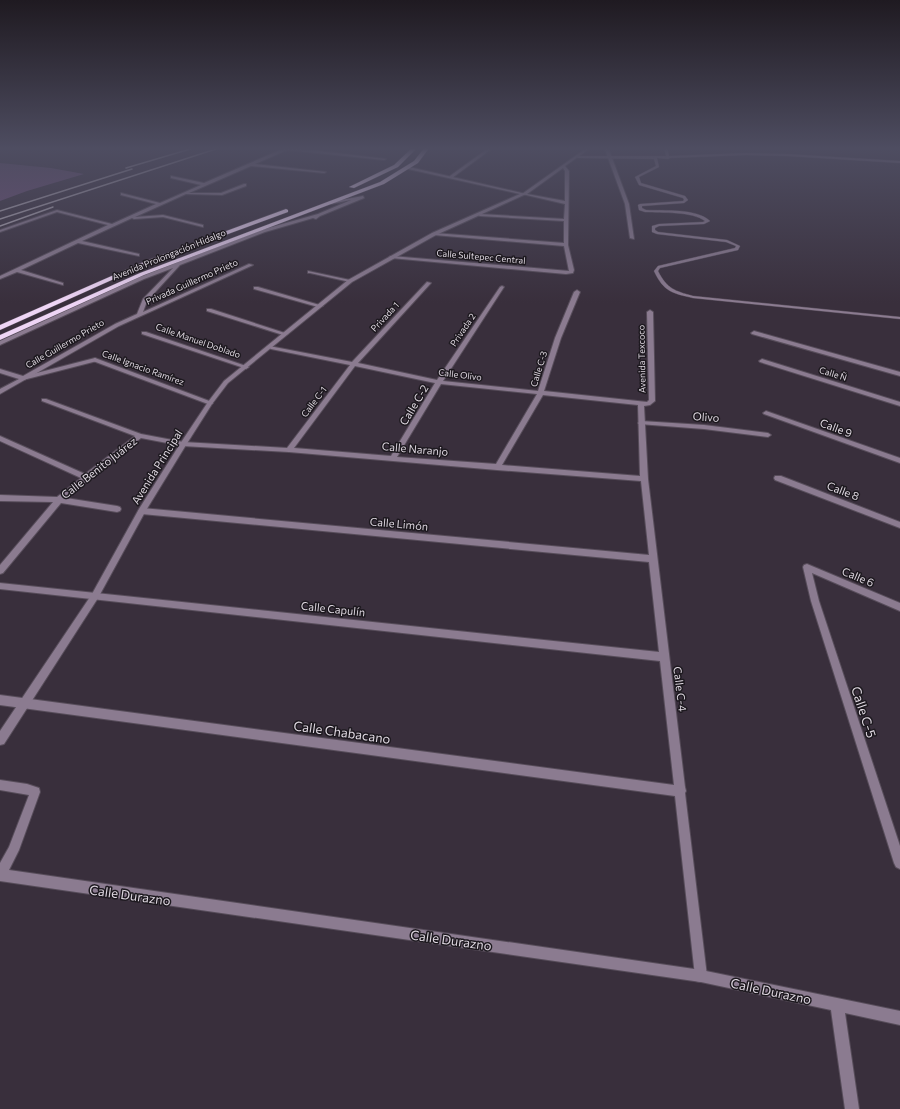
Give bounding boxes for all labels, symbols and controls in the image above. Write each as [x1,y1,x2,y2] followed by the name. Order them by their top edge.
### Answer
[110,227,227,282] street label: Avenida Prolongación Hidalgo
[436,247,526,266] street label: Calle Sultepec Central
[144,256,239,307] street label: Privada Guillermo Prieto
[368,300,401,334] street label: Privada 1
[448,311,478,348] street label: Privada 2
[23,317,106,371] street label: Calle Guillermo Prieto
[154,321,242,360] street label: Calle Manuel Doblado
[635,325,648,393] street label: Avenida Texcoco
[101,348,186,388] street label: Calle Ignacio Ramírez
[528,350,549,388] street label: Calle C-3
[818,364,848,383] street label: Calle Ñ
[438,366,482,383] street label: Calle Olivo
[396,382,431,427] street label: Calle C-2
[299,384,329,419] street label: Calle C-1
[692,409,720,424] street label: Olivo
[818,416,854,439] street label: Calle 9
[128,427,185,506] street label: Avenida Principal
[58,434,140,502] street label: Calle Benito Juárez
[381,439,449,458] street label: Calle Naranjo
[825,478,861,503] street label: Calle 8
[369,514,429,533] street label: Calle Limón
[840,564,876,589] street label: Calle 6
[300,599,366,618] street label: Calle Capulín
[671,666,690,713] street label: Calle C-4
[848,684,880,740] street label: Calle C-5
[292,717,392,747] street label: Calle Chabacano
[88,881,172,909] street label: Calle Durazno
[409,926,493,954] street label: Calle Durazno
[729,975,813,1007] street label: Calle Durazno

